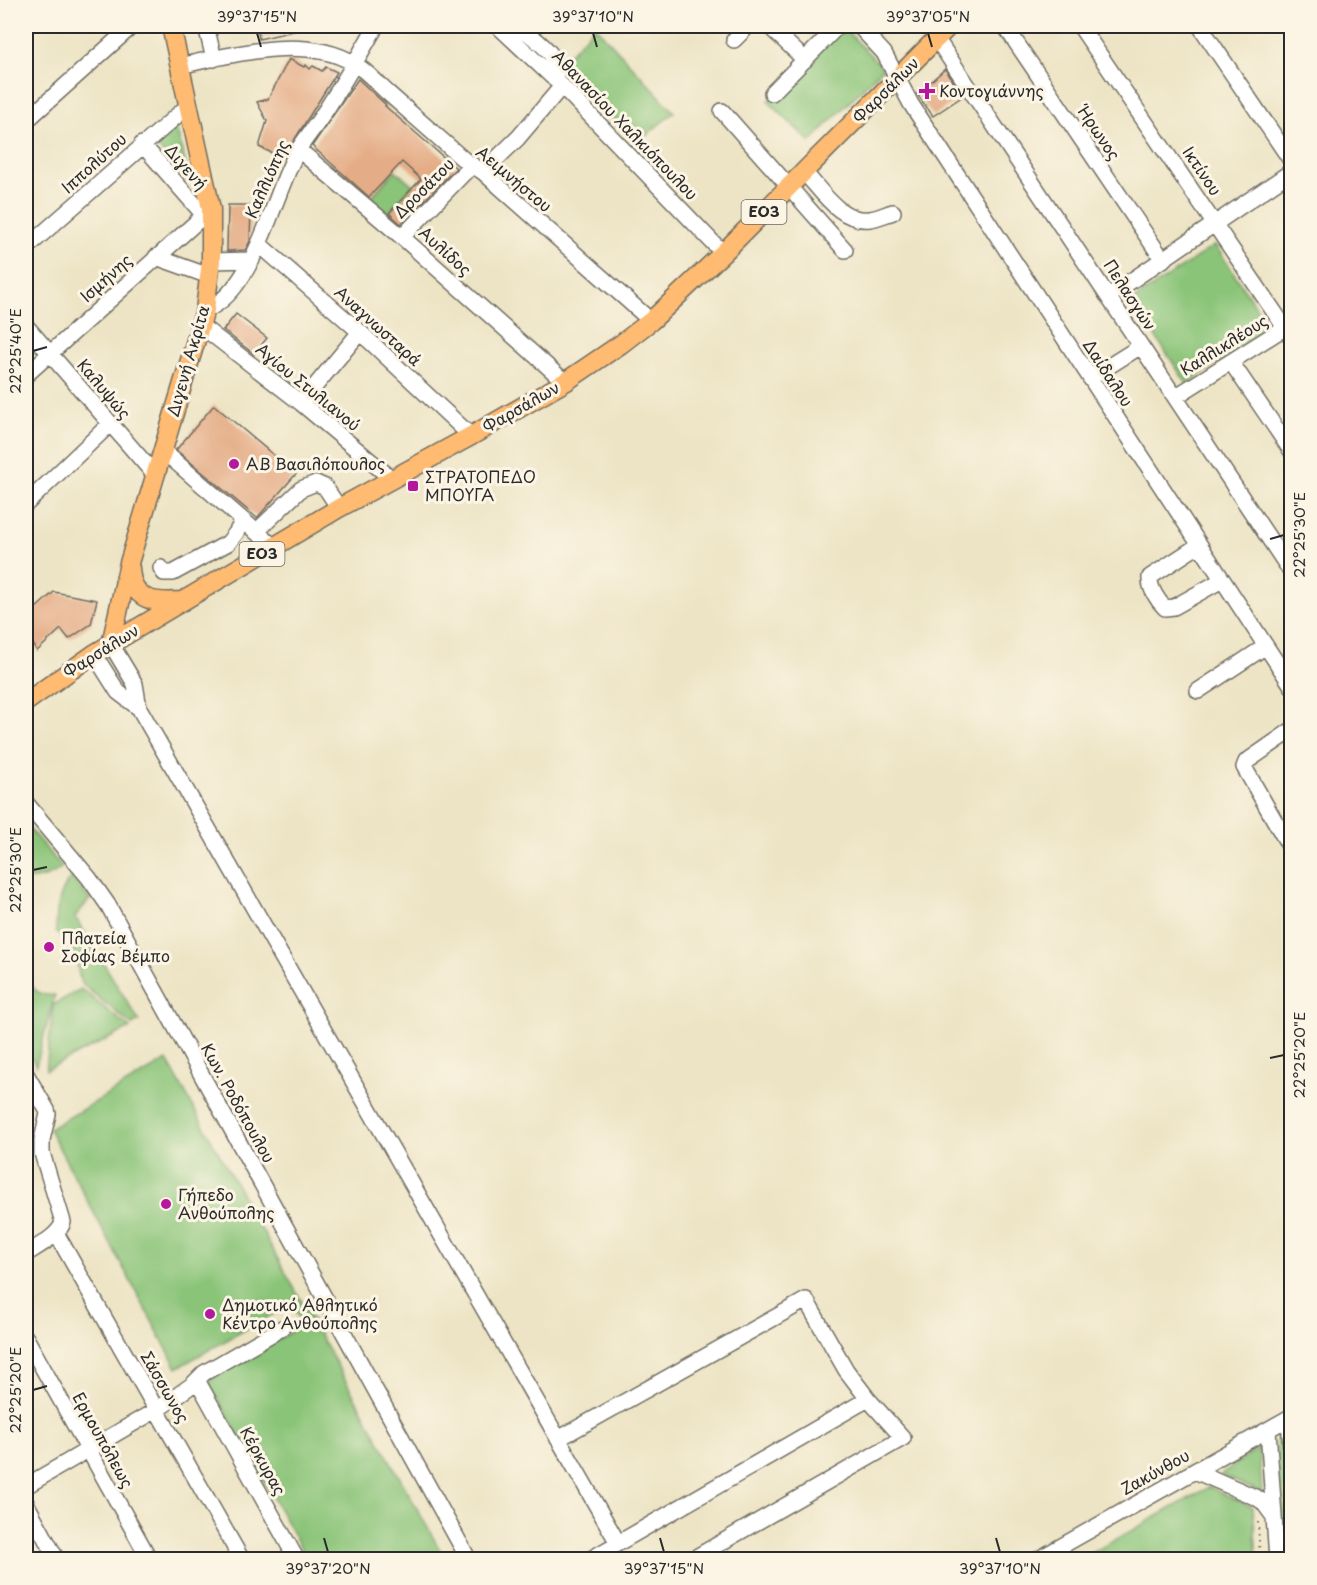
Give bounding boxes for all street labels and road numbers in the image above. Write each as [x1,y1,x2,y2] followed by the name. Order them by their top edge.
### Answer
[547,44,704,205] street label: Αθανασίου Χαλκιόπουλου
[847,51,924,128] street label: Φαρσάλων
[1071,98,1127,164] street label: Ήρωνος
[55,126,131,198] street label: Ιππολύτου
[238,135,294,222] street label: Καλλιόπης
[160,138,213,195] street label: Διγενή
[472,139,558,217] street label: Αειμνήστου
[1178,141,1228,200] street label: Ικτίνου
[388,152,459,223] street label: Δροσάτου
[742,200,786,224] road number: ΕΟ3
[414,220,477,280] street label: Αυλίδος
[74,248,136,307] street label: Ισμήνης
[1099,254,1163,335] street label: Πελασγών
[330,280,427,371] street label: Αναγνωσταρά
[160,302,215,419] street label: Διγενή Ακρίτα
[1175,308,1272,381] street label: Καλλικλέους
[1078,334,1140,411] street label: Δαίδαλου
[251,337,366,436] street label: Αγίου Στυλιανού
[72,353,137,424] street label: Καλυψώς
[478,374,563,438] street label: Φαρσάλων
[240,542,284,566] road number: ΕΟ3
[58,617,143,683] street label: Φαρσάλων
[196,1038,282,1167] street label: Κων. Ροδόπουλου
[136,1346,196,1427] street label: Σάσσωνος
[68,1387,140,1492] street label: Ερμουπόλεως
[235,1422,293,1499] street label: Κέρκυρας
[1116,1442,1193,1500] street label: Ζακύνθου

